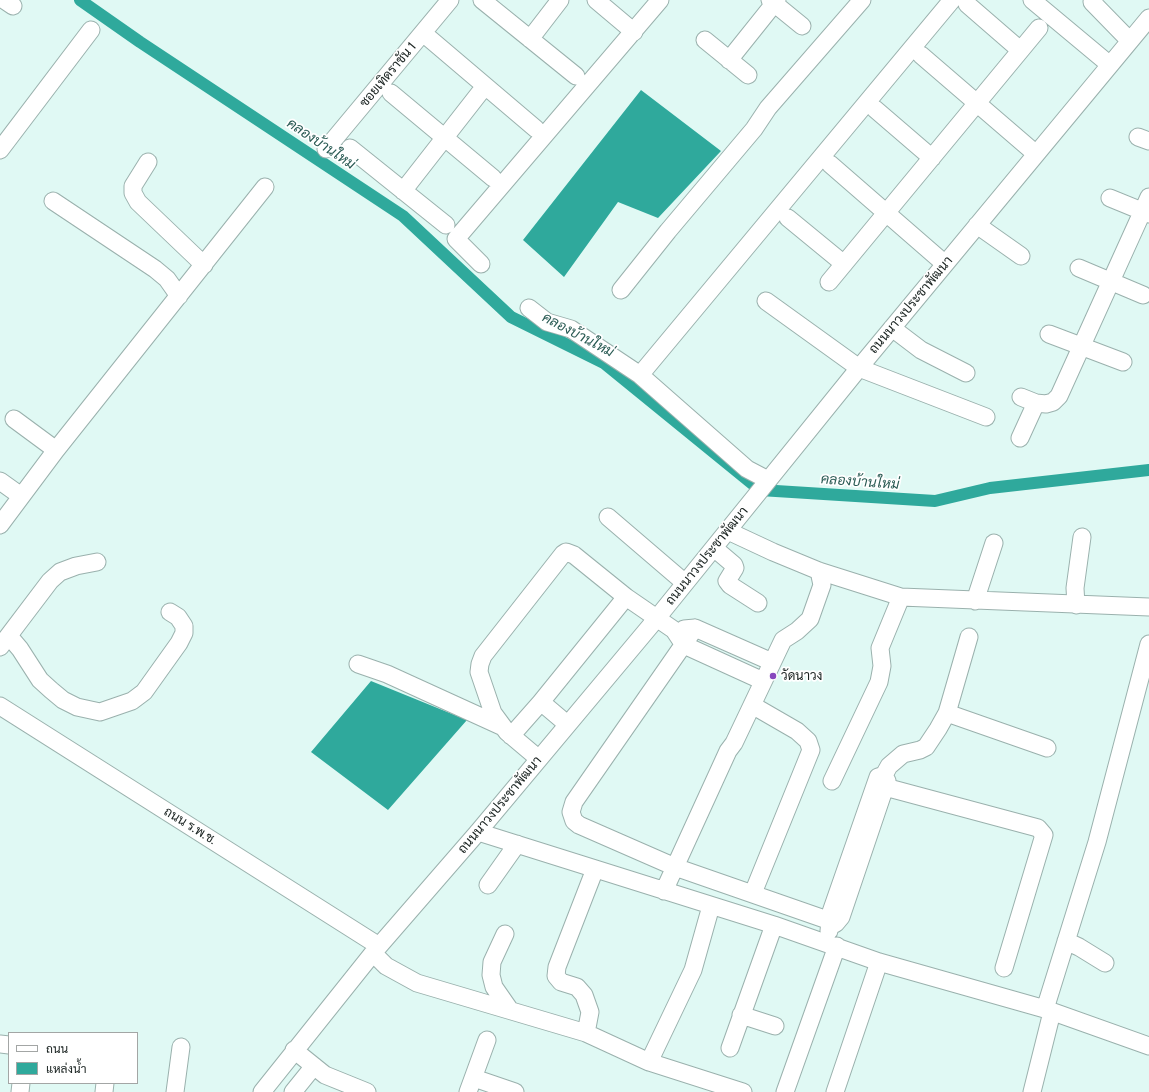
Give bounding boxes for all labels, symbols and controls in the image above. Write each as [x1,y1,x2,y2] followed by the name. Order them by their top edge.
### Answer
[357,40,419,110] street label: ซอยเทิดราชัน 1
[284,115,358,173] water label: คลองบ้านใหม่
[866,253,956,357] street label: ถนนนาวงประชาพัฒนา
[539,309,617,361] water label: คลองบ้านใหม่
[820,471,900,493] water label: คลองบ้านใหม่
[663,504,751,608] street label: ถนนนาวงประชาพัฒนา
[781,668,822,684] place label: วัดนาวง
[768,671,778,681] marker: วัดนาวง
[455,753,545,857] street label: ถนนนาวงประชาพัฒนา
[161,804,219,848] street label: ถนน ร.พ.ช.
[8,1032,138,1084] legend
[46,1041,68,1056] text: ถนน
[46,1061,86,1076] text: แหล่งน้ำ

